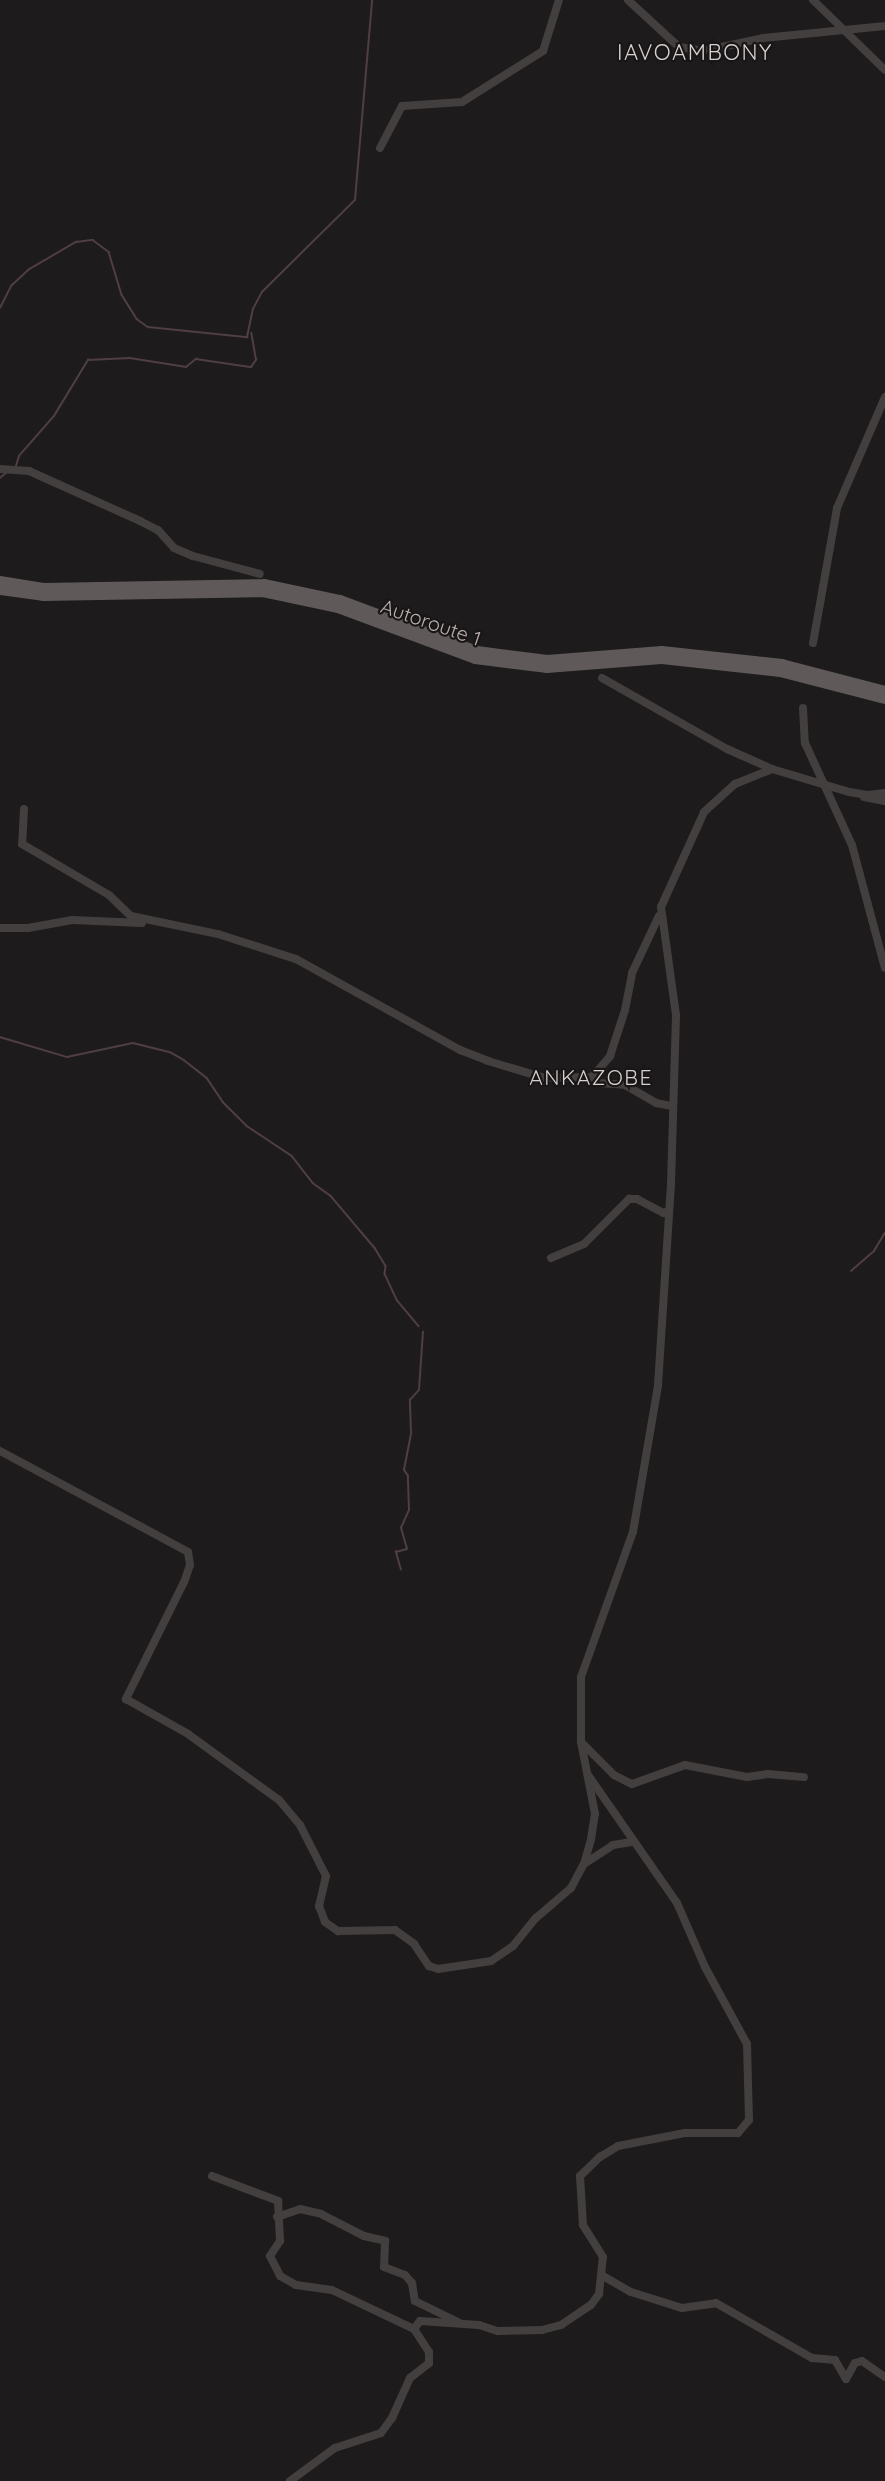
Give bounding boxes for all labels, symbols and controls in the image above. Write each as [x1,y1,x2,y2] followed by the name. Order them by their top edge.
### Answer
[617,40,773,66] district label: IAVOAMBONY
[378,594,484,650] street label: Autoroute 1
[529,1064,653,1090] district label: ANKAZOBE

